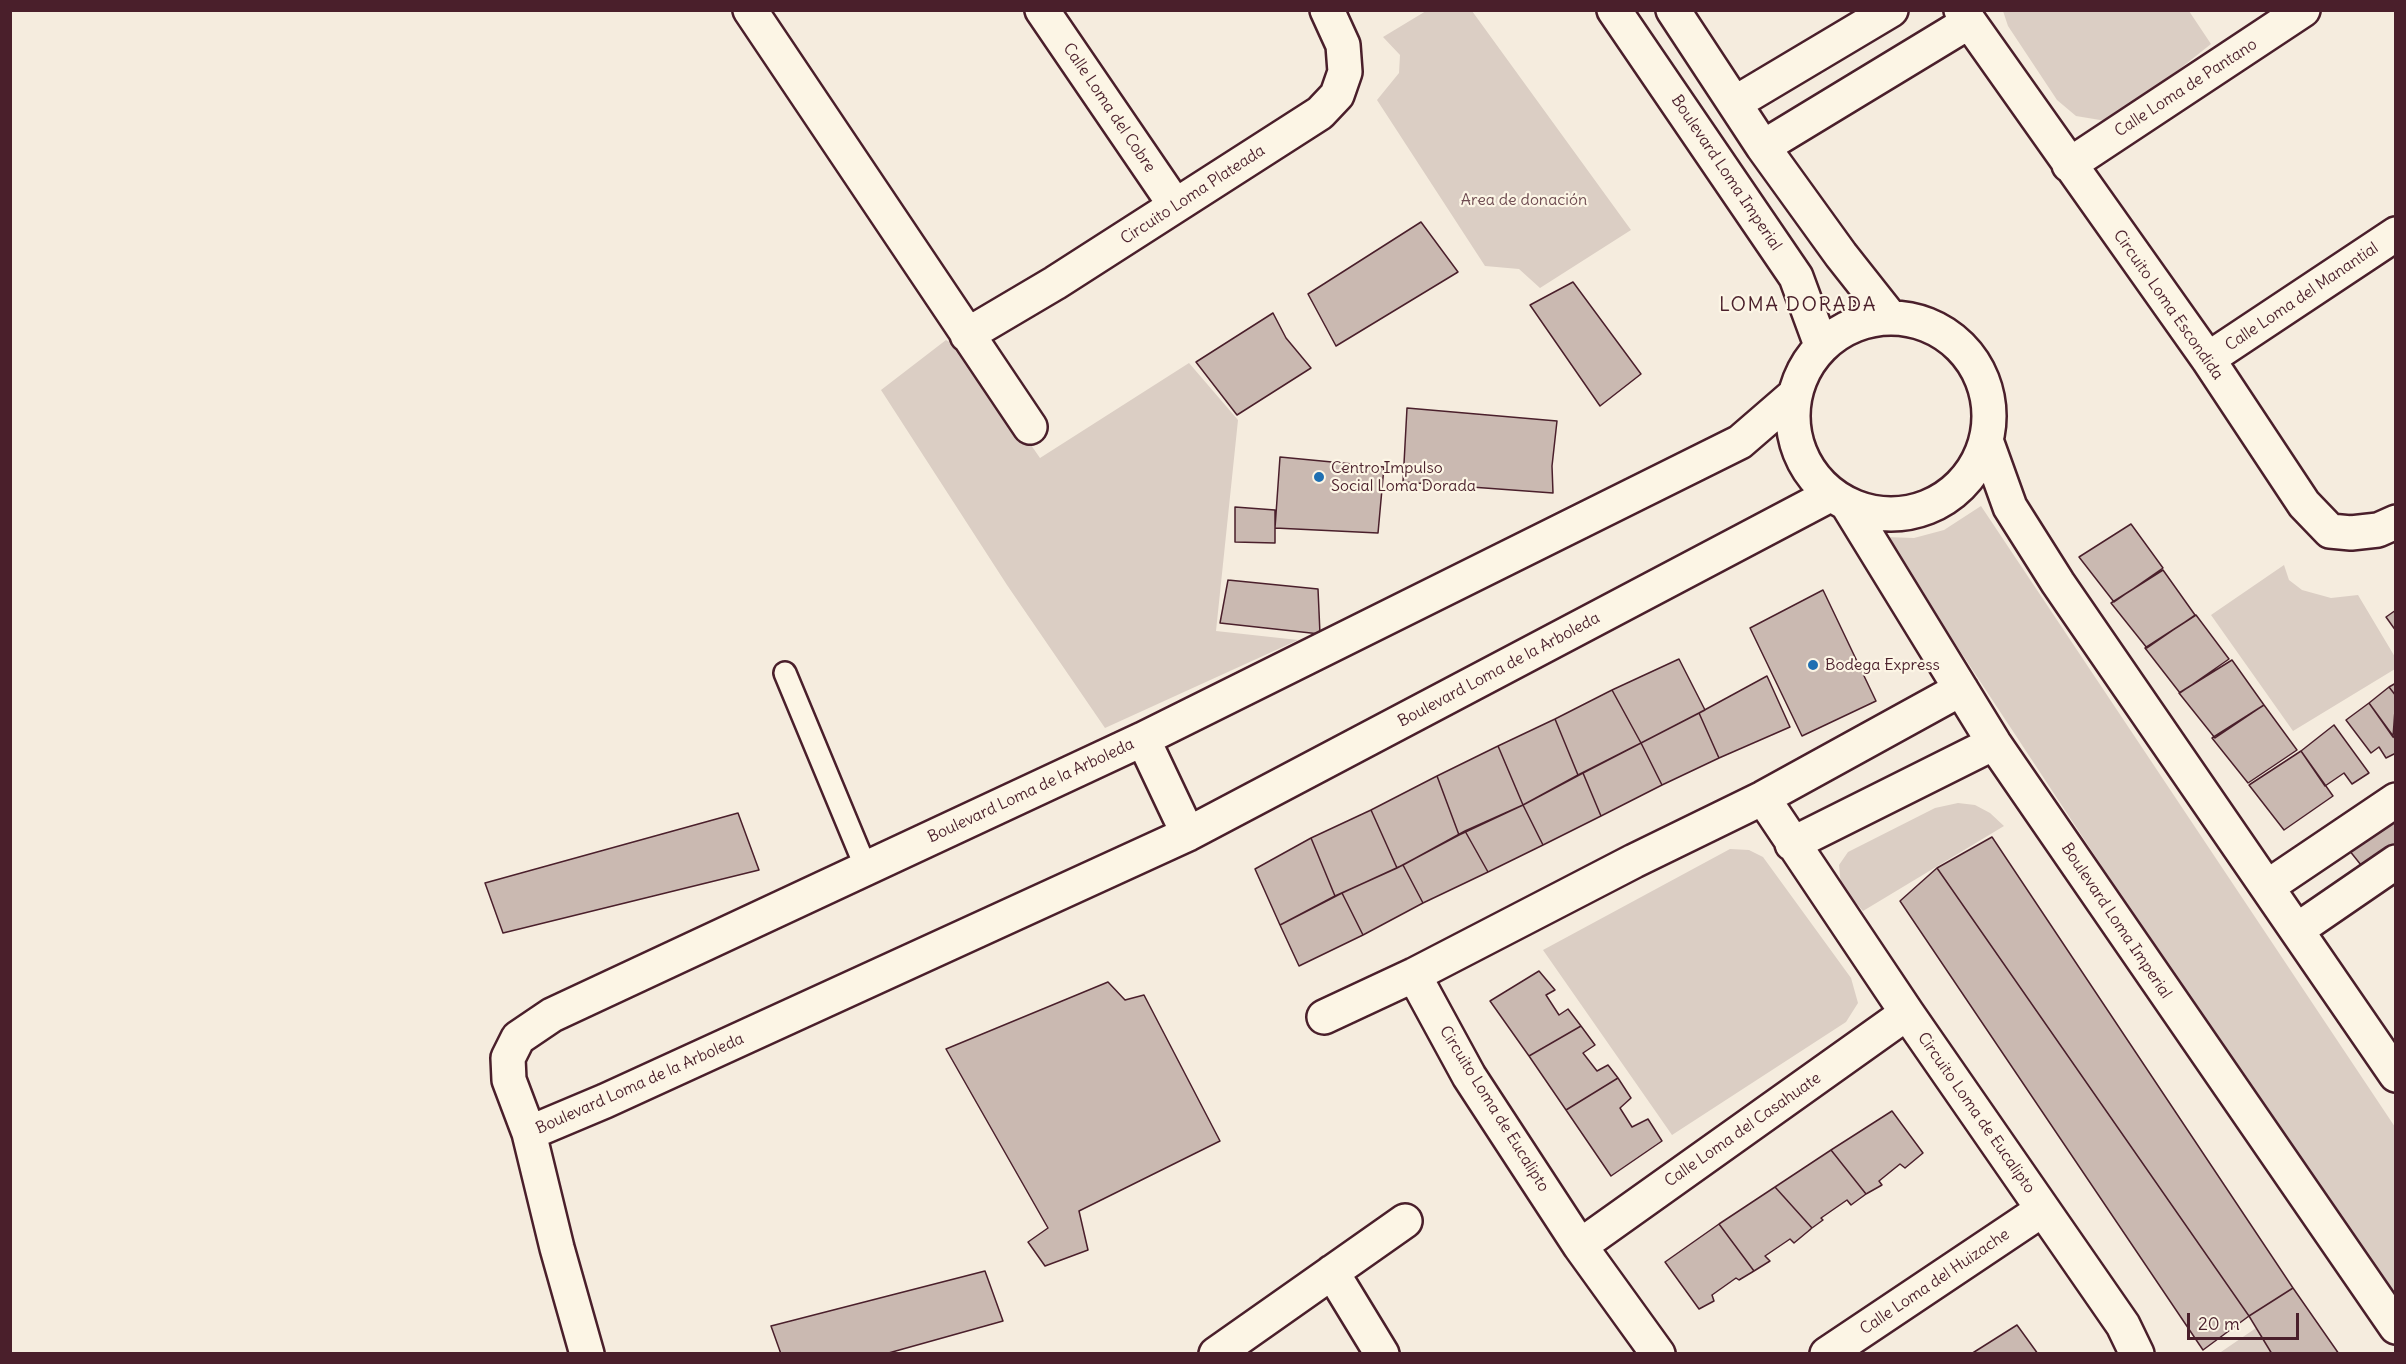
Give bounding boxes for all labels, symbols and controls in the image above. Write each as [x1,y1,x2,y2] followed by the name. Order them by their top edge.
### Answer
[2111,35,2261,141] street label: Calle Loma de Pantano
[1059,40,1159,176] street label: Calle Loma del Cobre
[1667,92,1785,254] street label: Boulevard Loma Imperial
[1117,141,1269,249] street label: Circuito Loma Plateada
[1461,190,1587,210] park label: Area de donación
[2109,226,2227,384] street label: Circuito Loma Escondida
[2222,239,2382,355] street label: Calle Loma del Manantial
[1719,293,1877,317] district label: LOMA DORADA
[1331,458,1476,496] place label: Centro Impulso Social Loma Dorada
[1312,470,1326,484] marker: Centro Impulso Social Loma Dorada
[1395,609,1603,731] street label: Boulevard Loma de la Arboleda
[1825,655,1940,675] place label: Bodega Express
[1806,658,1820,672] marker: Bodega Express
[925,735,1137,847] street label: Boulevard Loma de la Arboleda
[2057,840,2175,1002] street label: Boulevard Loma Imperial
[1435,1022,1553,1196] street label: Circuito Loma de Eucalipto
[533,1029,747,1139] street label: Boulevard Loma de la Arboleda
[1913,1029,2039,1197] street label: Circuito Loma de Eucalipto
[1661,1069,1825,1191] street label: Calle Loma del Casahuate
[1857,1225,2013,1339] street label: Calle Loma del Huizache
[2190,1301,2302,1339] scale bar
[2198,1312,2240,1335] text: 20 m

